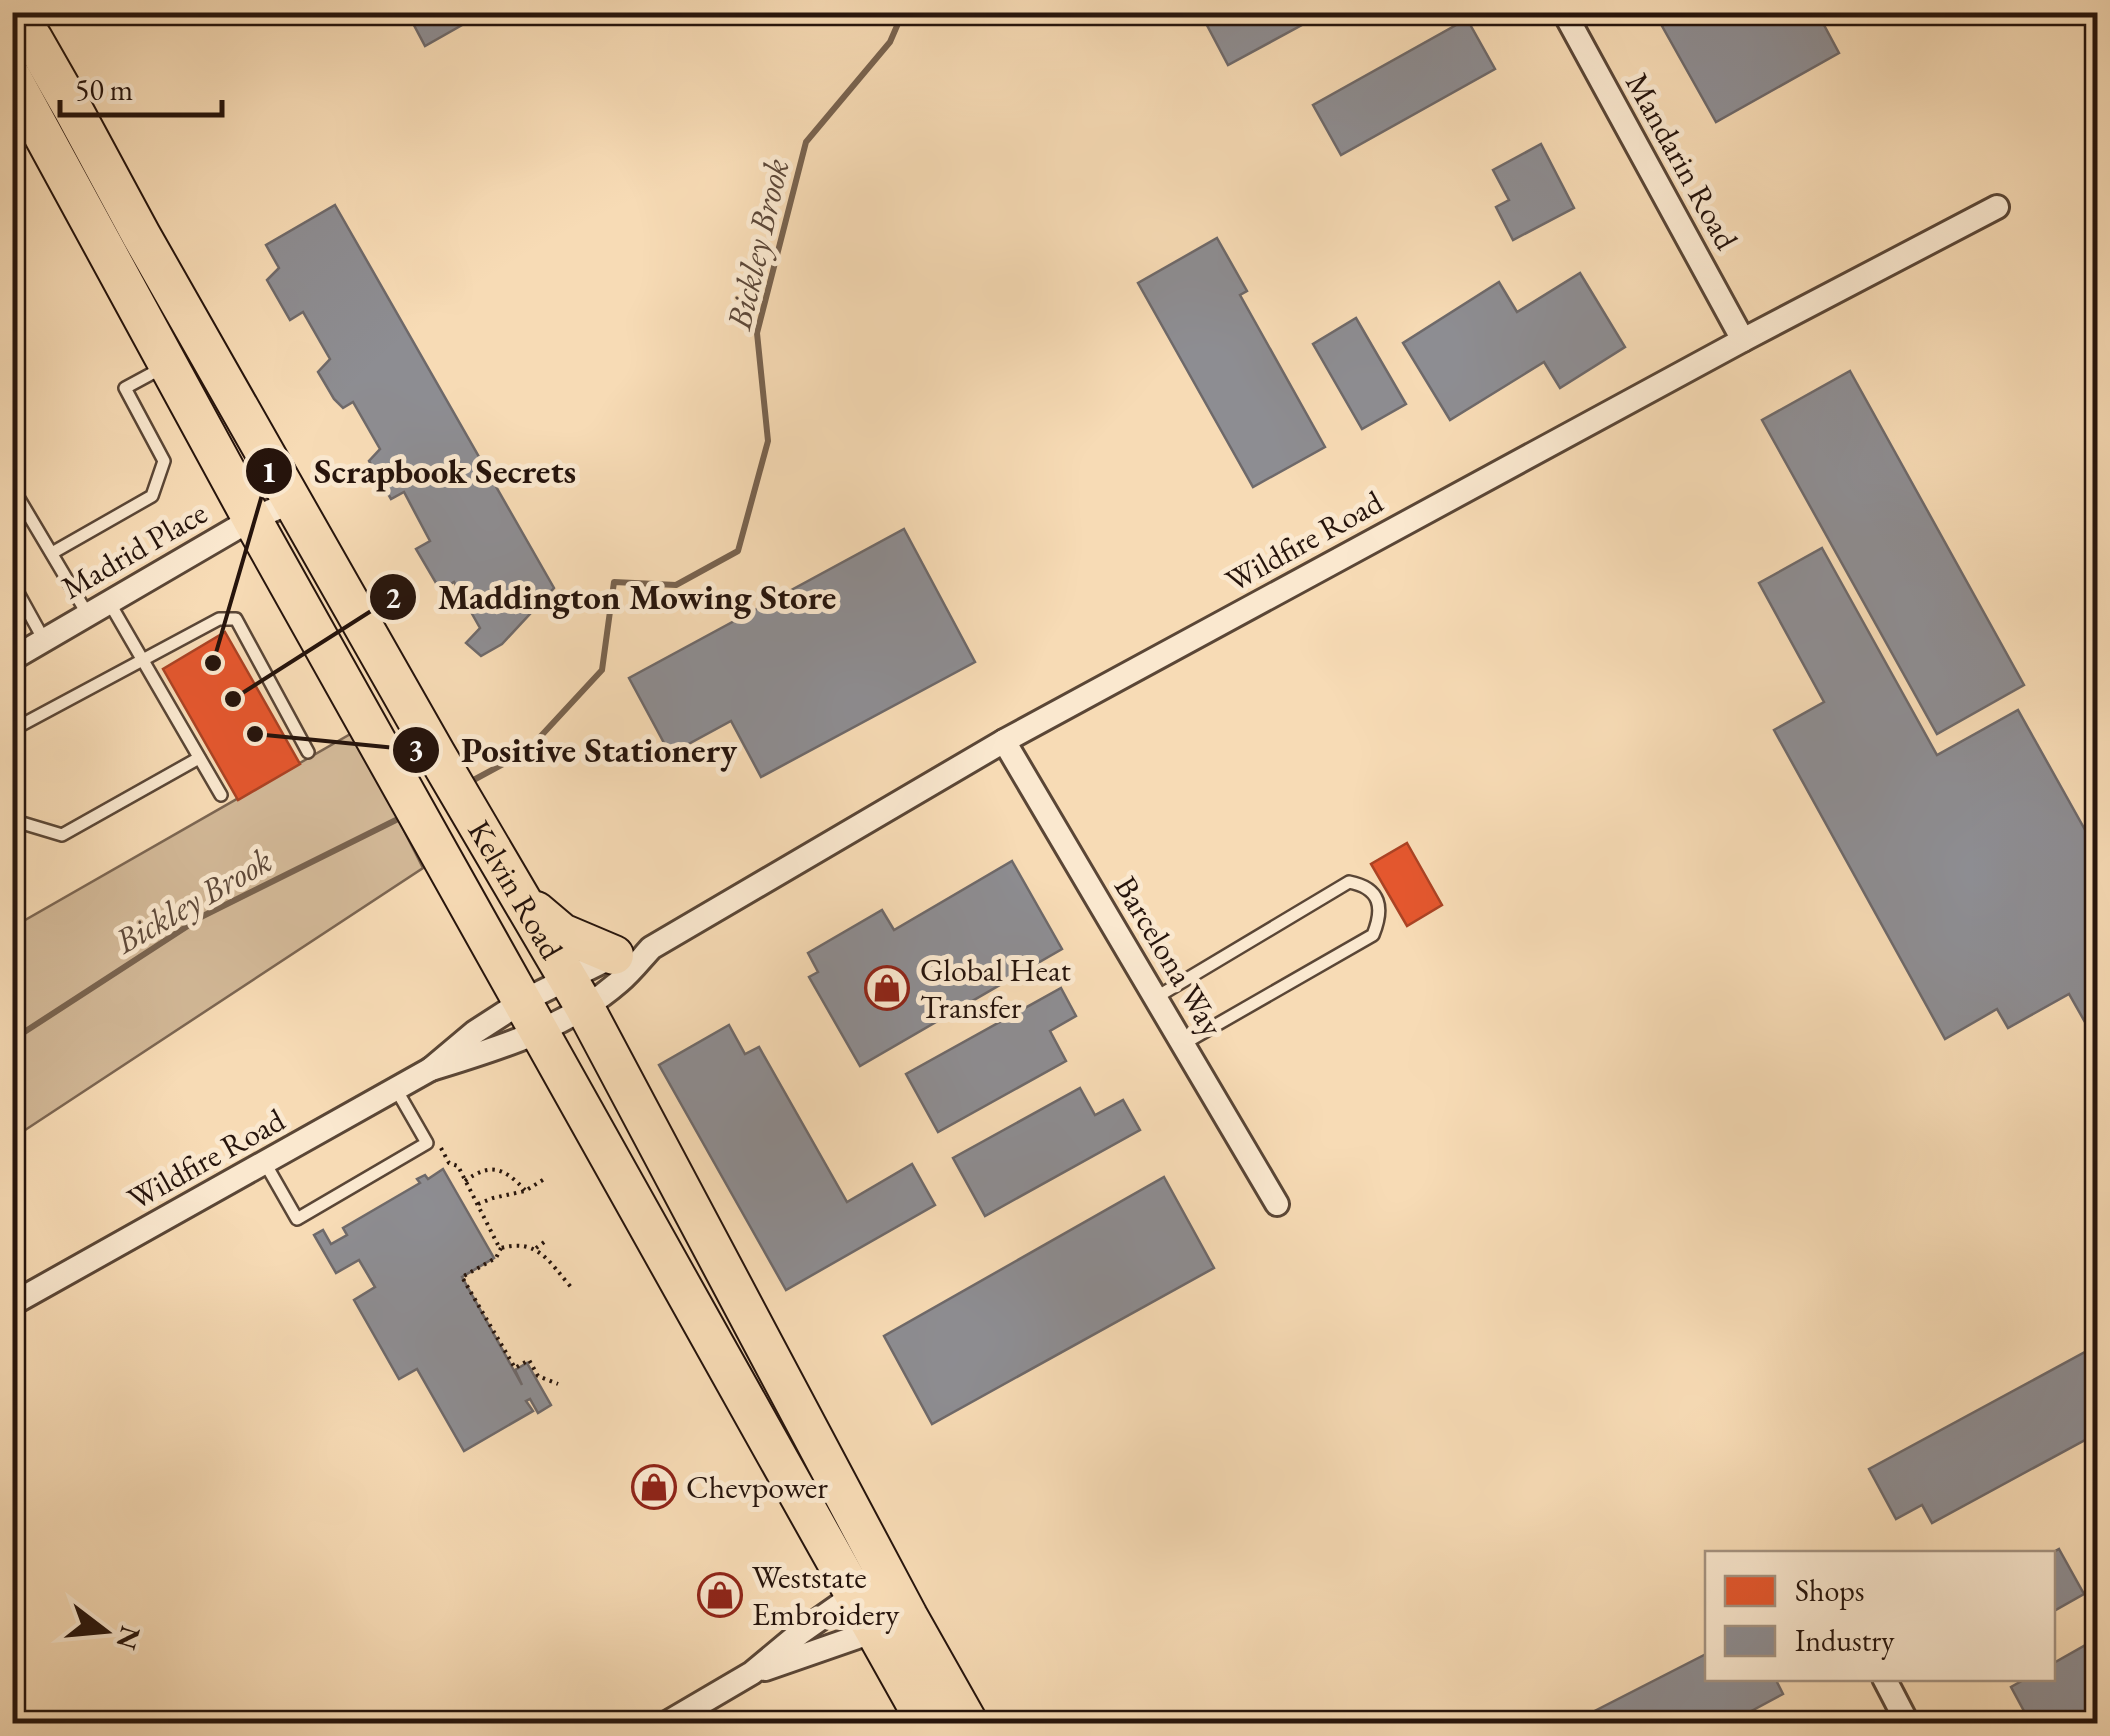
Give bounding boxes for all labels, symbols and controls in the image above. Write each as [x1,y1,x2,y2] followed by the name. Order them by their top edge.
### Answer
[60,55,222,117] scale bar
[1616,65,1748,257] street label: Mandarin Road
[75,70,133,109] text: 50 m
[715,154,799,335] water label: Bickley Brook
[244,439,596,504] callout: Scrapbook Secrets
[314,448,576,493] text: Scrapbook Secrets
[261,452,277,491] text: 1
[1218,480,1391,601] street label: Wildfire Road
[54,492,214,608] street label: Madrid Place
[368,565,857,630] callout: Maddington Mowing Store
[438,574,836,619] text: Maddington Mowing Store
[385,578,401,617] text: 2
[391,717,757,782] callout: Positive Stationery
[461,727,738,772] text: Positive Stationery
[408,730,424,769] text: 3
[458,813,573,967] street label: Kelvin Road
[106,837,280,964] water label: Bickley Brook
[1105,868,1234,1044] street label: Barcelona Way
[920,949,1071,1028] place label: Global Heat Transfer
[864,965,910,1011] shop icon: Global Heat Transfer
[120,1098,293,1219] street label: Wildfire Road
[631,1464,677,1510] shop icon: Chevpower
[686,1466,828,1508] place label: Chevpower
[1705,1551,2055,1681] legend
[752,1556,900,1635] place label: Weststate Embroidery
[1795,1571,1865,1610] text: Shops
[697,1572,743,1618] shop icon: Weststate Embroidery
[55,1581,155,1681] north arrow
[1795,1621,1895,1660] text: Industry
[109,1622,149,1654] text: N

